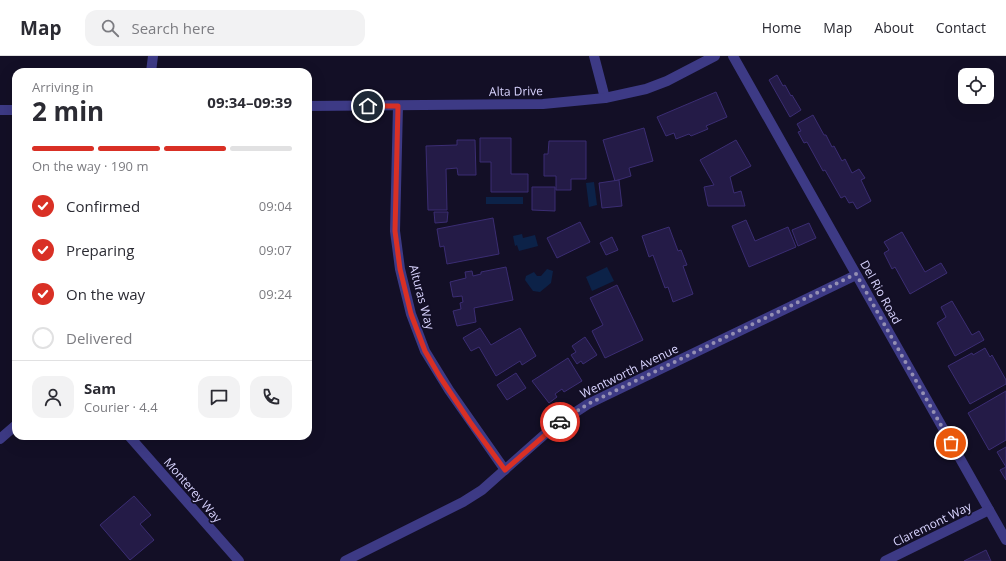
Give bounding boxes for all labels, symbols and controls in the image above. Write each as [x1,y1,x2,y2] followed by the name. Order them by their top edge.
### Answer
[85,10,365,46] search box
[20,15,61,41] text: Map
[99,17,121,39] icon: search
[131,18,215,38] text: Search here
[762,18,801,37] text: Home
[823,18,852,37] text: Map
[874,18,914,37] text: About
[936,18,986,37] text: Contact
[958,68,994,104] map controls
[958,68,994,104] button: locate
[32,78,94,96] text: Arriving in
[489,82,543,100] street label: Alta Drive
[351,89,385,123] pin
[207,92,292,112] text: 09:34–09:39
[32,93,104,129] text: 2 min
[357,95,379,117] icon: home
[32,157,148,175] text: On the way · 190 m
[32,195,54,217] icon: check
[66,196,140,216] text: Confirmed
[259,197,292,215] text: 09:04
[32,239,54,261] icon: check
[66,240,134,260] text: Preparing
[259,241,292,259] text: 09:07
[856,257,906,327] street label: Del Rio Road
[405,263,439,332] street label: Alturas Way
[32,283,54,305] icon: check
[66,284,145,304] text: On the way
[259,285,292,303] text: 09:24
[66,328,133,348] text: Delivered
[577,340,681,402] street label: Wentworth Avenue
[32,376,74,418] button: person
[198,376,240,418] button: chat
[250,376,292,418] button: phone
[84,378,116,398] text: Sam
[84,398,158,416] text: Courier · 4.4
[540,402,580,442] courier
[549,411,571,433] icon: car
[934,426,968,460] pin
[940,432,962,454] icon: bag
[160,454,227,527] street label: Monterey Way
[890,497,975,550] street label: Claremont Way

